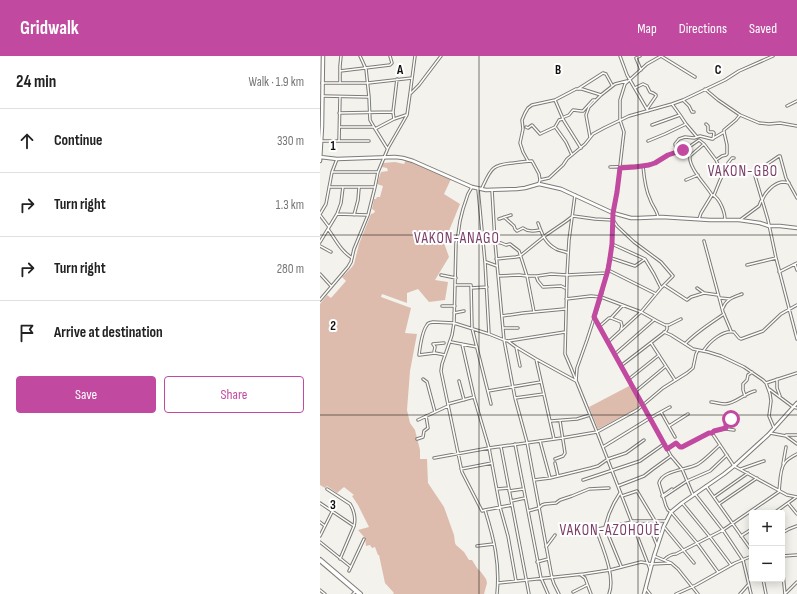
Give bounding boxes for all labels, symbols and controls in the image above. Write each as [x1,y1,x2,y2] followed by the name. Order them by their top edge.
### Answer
[20,17,79,40] text: Gridwalk
[637,20,657,37] text: Map
[679,20,727,37] text: Directions
[749,20,777,37] text: Saved
[396,62,404,78] text: A
[555,62,561,78] text: B
[715,62,722,78] text: C
[16,72,56,92] text: 24 min
[249,74,304,90] text: Walk · 1.9 km
[16,130,38,152] icon: ahead
[54,131,103,150] text: Continue
[277,133,304,149] text: 330 m
[330,138,336,154] text: 1
[674,141,692,159] route end
[708,162,778,181] district label: VAKON-GBO
[16,194,38,216] icon: right
[54,195,106,214] text: Turn right
[276,197,304,213] text: 1.3 km
[414,229,500,248] district label: VAKON-ANAGO
[16,258,38,280] icon: right
[54,259,106,278] text: Turn right
[277,261,304,277] text: 280 m
[330,318,336,334] text: 2
[16,322,38,344] icon: arrive
[54,323,163,342] text: Arrive at destination
[16,376,156,413] button: Save
[164,376,304,413] button: Share
[722,410,740,428] route start
[330,497,336,513] text: 3
[749,510,785,582] map controls
[749,510,785,546] button: +
[559,521,661,540] district label: VAKON-AZOHOUÈ
[749,546,785,582] button: −

